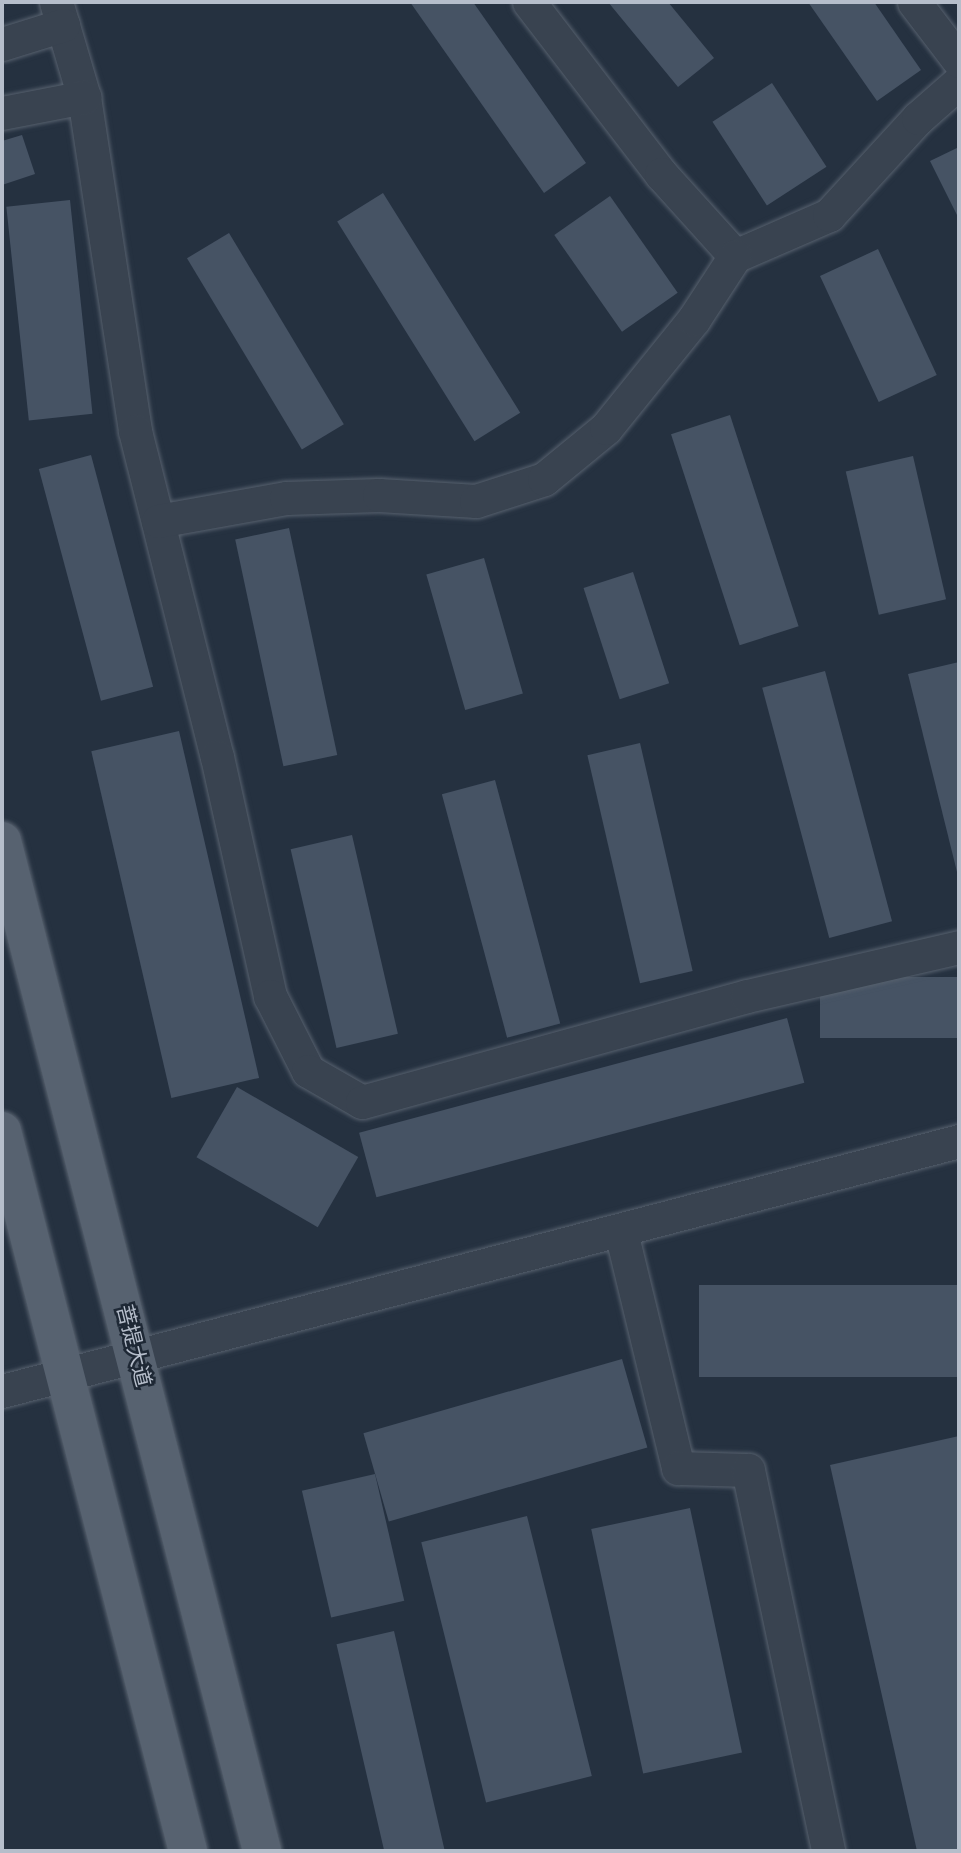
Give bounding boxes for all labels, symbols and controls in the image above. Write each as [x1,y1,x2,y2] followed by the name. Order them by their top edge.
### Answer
[111,1302,155,1390] street label: 菩提大道

